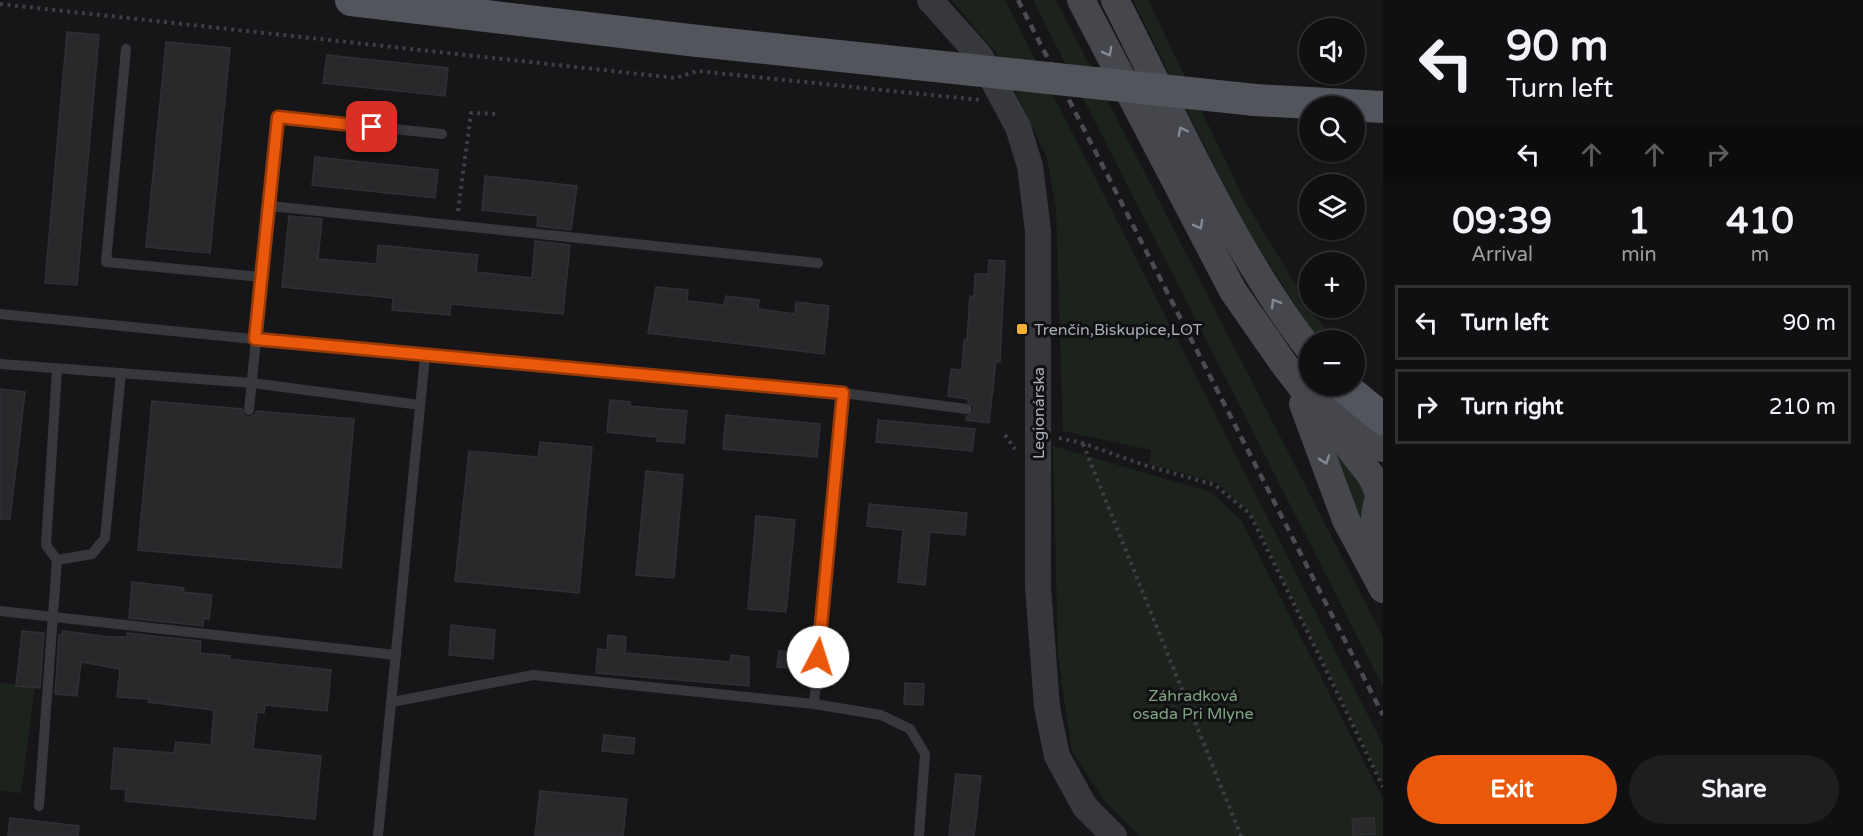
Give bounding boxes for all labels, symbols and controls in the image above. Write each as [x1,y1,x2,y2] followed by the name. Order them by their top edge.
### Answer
[1299,18,1365,396] map controls
[1299,18,1365,84] button: sound
[1506,21,1608,72] text: 90 m
[1407,24,1485,102] icon: left
[1101,46,1113,57] one-way arrow
[1506,72,1613,105] text: Turn left
[1299,96,1365,162] button: search
[346,101,397,152] pin
[355,110,388,143] icon: arrive
[1178,127,1189,138] one-way arrow
[1512,138,1545,171] icon: left
[1575,138,1608,171] icon: ahead
[1638,138,1671,171] icon: ahead
[1701,138,1734,171] icon: right
[1299,174,1365,240] button: layers
[1452,200,1552,243] text: 09:39
[1628,200,1650,243] text: 1
[1726,200,1794,243] text: 410
[1191,218,1203,229] one-way arrow
[1471,243,1533,267] text: Arrival
[1621,243,1657,267] text: min
[1751,243,1769,267] text: m
[1299,252,1365,318] button: +
[1271,299,1282,309] one-way arrow
[1410,306,1443,339] icon: left
[1461,310,1549,336] text: Turn left
[1782,310,1836,336] text: 90 m
[1034,320,1202,340] place label: Trenčín,Biskupice,LOT
[1015,322,1029,336] marker: Trenčín,Biskupice,LOT
[1299,330,1365,396] button: −
[1029,367,1049,459] street label: Legionárska
[1410,390,1443,423] icon: right
[1461,394,1563,420] text: Turn right
[1769,394,1836,420] text: 210 m
[1317,454,1330,465] one-way arrow
[786,625,850,689] position arrow
[1132,686,1254,724] park label: Záhradková osada Pri Mlyne
[1407,755,1617,824] button: Exit
[1629,755,1839,824] button: Share

